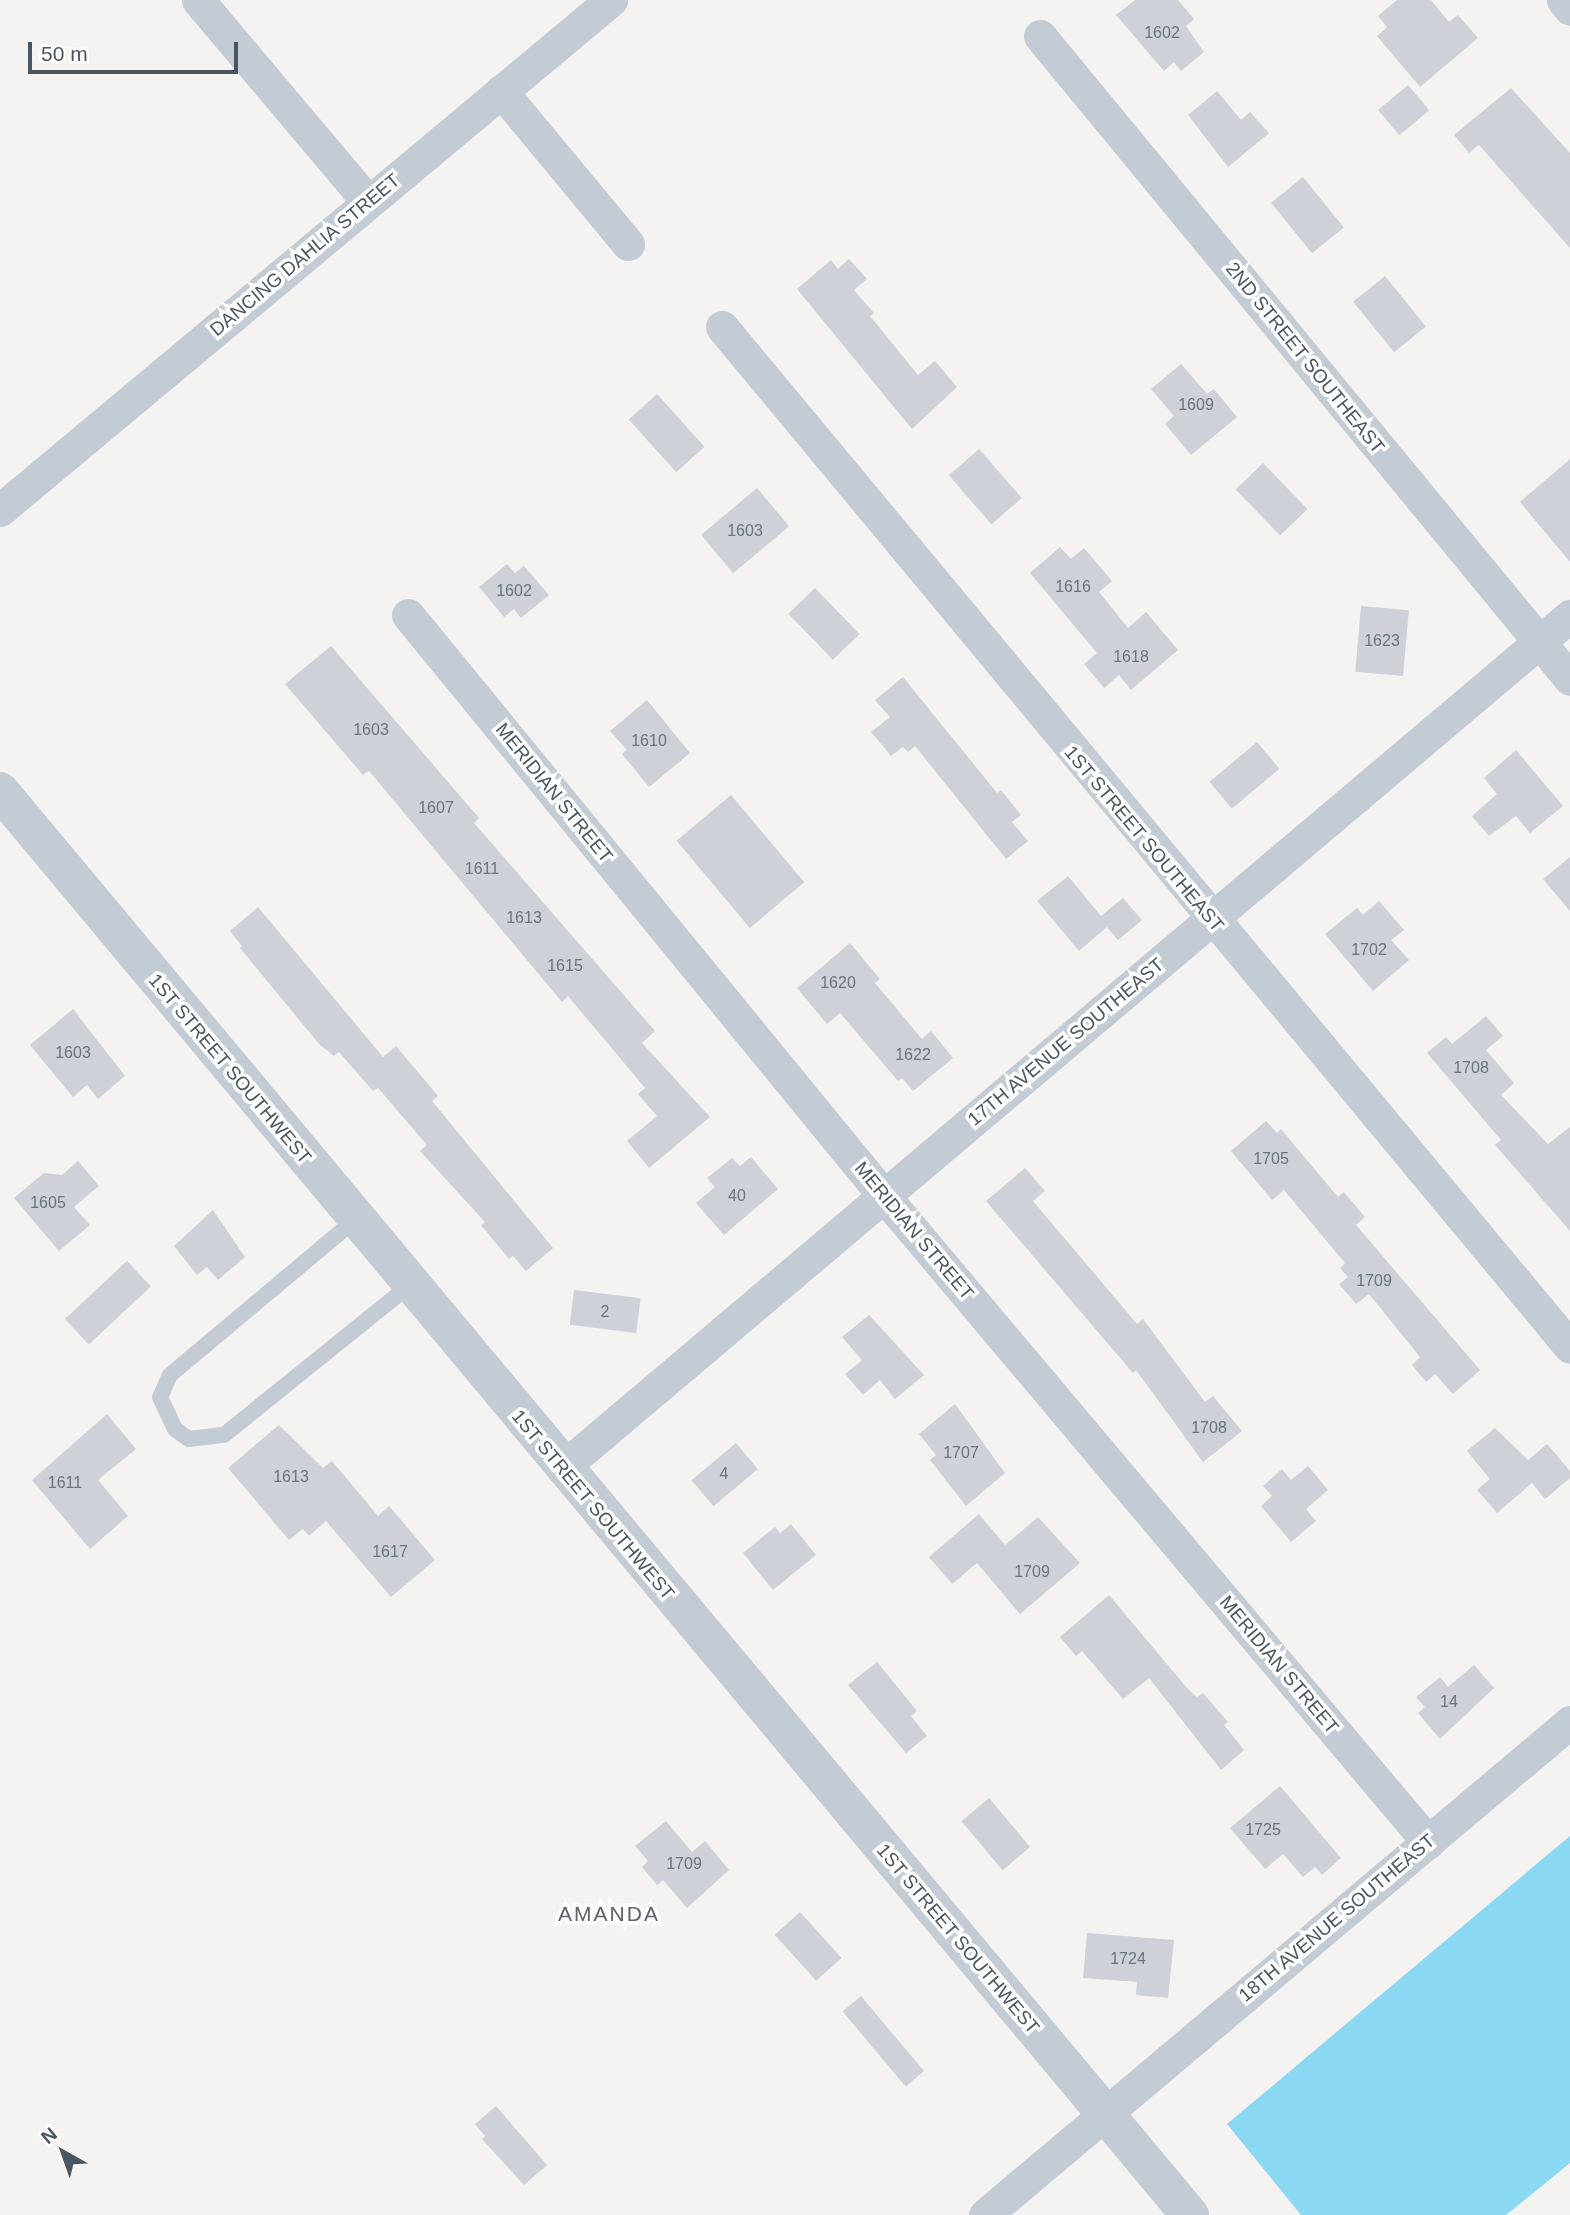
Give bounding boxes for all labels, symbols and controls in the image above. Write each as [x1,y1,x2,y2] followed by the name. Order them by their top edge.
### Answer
[1144,23,1180,43] house number: 1602
[32,28,242,72] scale bar
[41,42,88,65] text: 50 m
[205,169,405,341] street label: DANCING DAHLIA STREET
[1221,258,1389,458] street label: 2ND STREET SOUTHEAST
[1178,395,1214,415] house number: 1609
[727,521,763,541] house number: 1603
[1055,577,1091,597] house number: 1616
[496,581,532,601] house number: 1602
[1364,631,1400,651] house number: 1623
[1113,647,1149,667] house number: 1618
[491,719,617,867] street label: MERIDIAN STREET
[353,720,389,740] house number: 1603
[631,731,667,751] house number: 1610
[1059,741,1229,937] street label: 1ST STREET SOUTHEAST
[418,798,454,818] house number: 1607
[465,859,499,879] house number: 1611
[506,908,542,928] house number: 1613
[1351,940,1387,960] house number: 1702
[963,953,1169,1131] street label: 17TH AVENUE SOUTHEAST
[547,956,583,976] house number: 1615
[144,969,316,1169] street label: 1ST STREET SOUTHWEST
[820,973,856,993] house number: 1620
[55,1043,91,1063] house number: 1603
[895,1045,931,1065] house number: 1622
[1453,1058,1489,1078] house number: 1708
[1253,1149,1289,1169] house number: 1705
[850,1157,978,1305] street label: MERIDIAN STREET
[728,1186,746,1206] house number: 40
[30,1193,66,1213] house number: 1605
[1356,1271,1392,1291] house number: 1709
[601,1302,609,1322] house number: 2
[507,1405,679,1605] street label: 1ST STREET SOUTHWEST
[1191,1418,1227,1438] house number: 1708
[943,1443,979,1463] house number: 1707
[720,1464,728,1484] house number: 4
[273,1467,309,1487] house number: 1613
[48,1473,82,1493] house number: 1611
[372,1542,408,1562] house number: 1617
[1014,1562,1050,1582] house number: 1709
[1215,1591,1343,1739] street label: MERIDIAN STREET
[1440,1692,1458,1712] house number: 14
[1245,1820,1281,1840] house number: 1725
[1234,1829,1440,2007] street label: 18TH AVENUE SOUTHEAST
[872,1839,1044,2039] street label: 1ST STREET SOUTHWEST
[666,1854,702,1874] house number: 1709
[559,1901,659,1927] district label: AMANDA
[1110,1949,1146,1969] house number: 1724
[28,2117,98,2187] north arrow
[37,2123,61,2148] text: N

